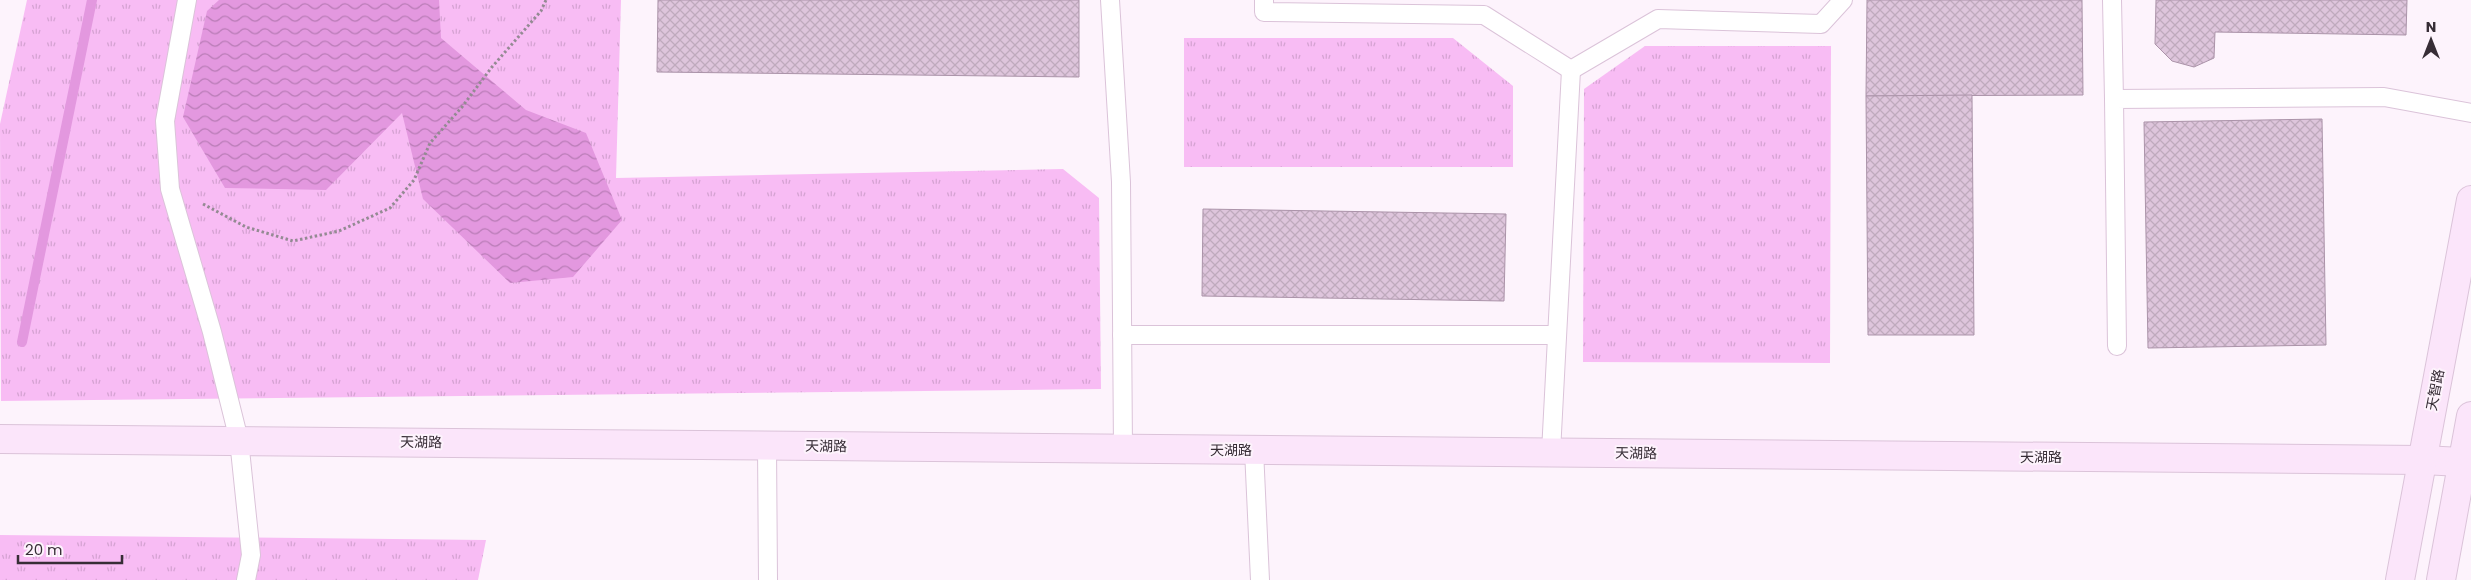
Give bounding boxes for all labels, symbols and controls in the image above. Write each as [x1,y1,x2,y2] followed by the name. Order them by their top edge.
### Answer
[2406,15,2456,65] north arrow
[2426,17,2436,37] text: N
[2421,367,2449,413] street label: 天智路
[400,432,442,452] street label: 天湖路
[805,436,847,456] street label: 天湖路
[1210,440,1252,460] street label: 天湖路
[1615,443,1657,463] street label: 天湖路
[2020,447,2062,467] street label: 天湖路
[18,532,121,564] scale bar
[25,539,63,560] text: 20 m

